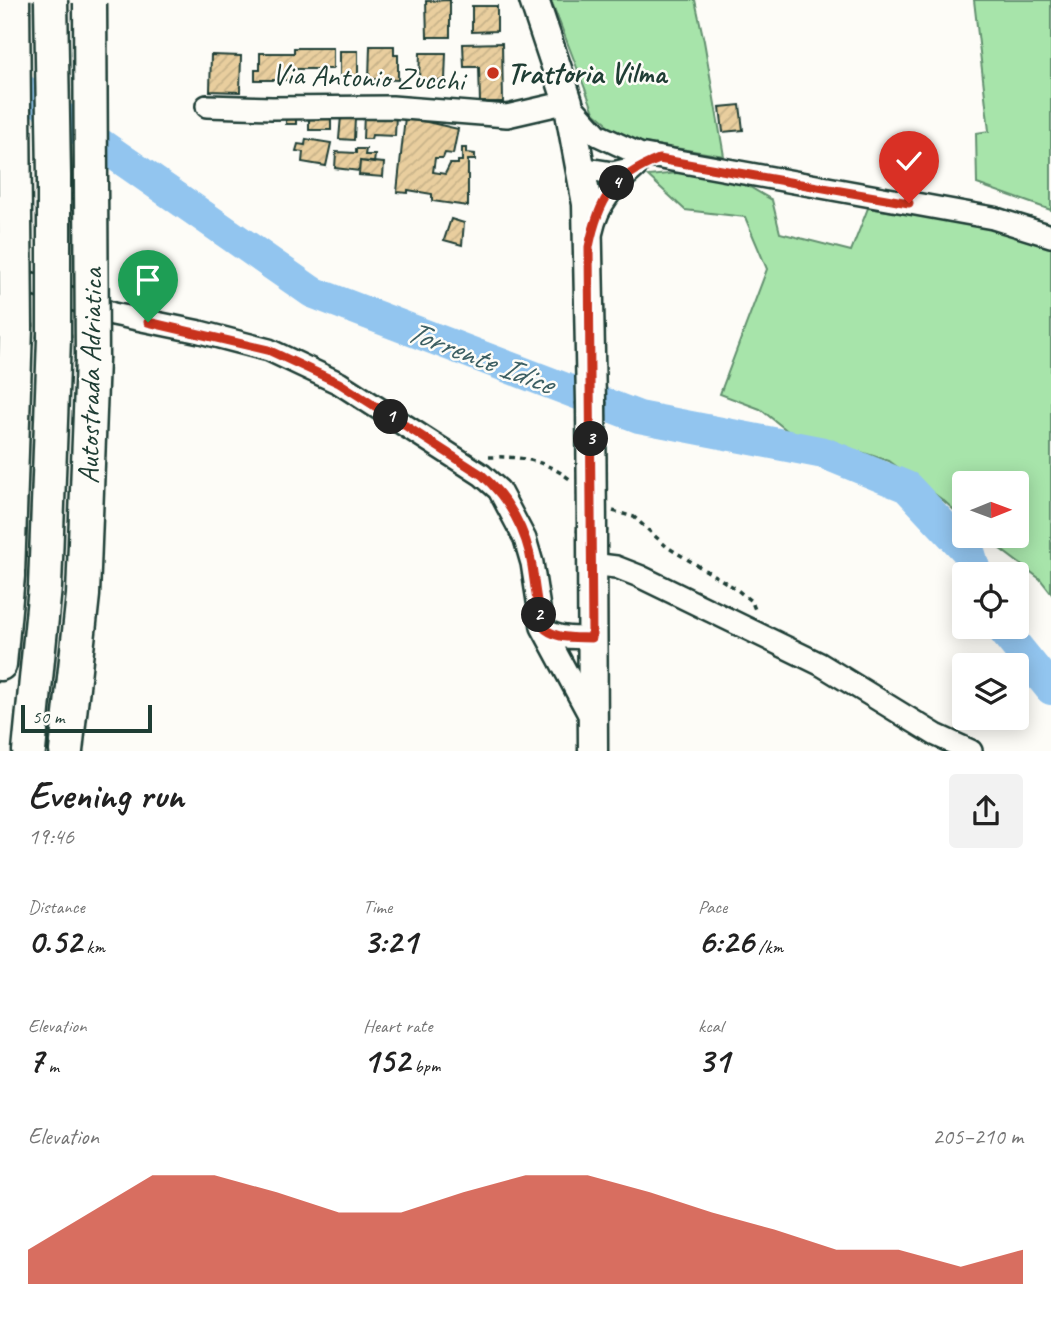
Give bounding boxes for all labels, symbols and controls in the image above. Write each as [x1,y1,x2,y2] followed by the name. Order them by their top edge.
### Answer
[507,54,668,92] place label: Trattoria Vilma
[271,55,468,99] street label: Via Antonio Zucchi
[485,65,501,81] marker: Trattoria Vilma
[879,131,939,203] pin
[890,142,928,180] icon: check
[600,166,634,200] pin: 4
[612,170,621,194] text: 4
[118,250,178,322] pin
[129,261,167,299] icon: arrive
[69,266,111,484] street label: Autostrada Adriatica
[401,310,563,405] water label: Torrente Idice
[374,400,408,434] pin: 1
[386,404,395,428] text: 1
[574,422,608,457] pin: 3
[586,426,595,450] text: 3
[952,471,1029,548] north arrow
[952,471,1029,730] map controls
[952,562,1029,639] button: locate
[522,598,556,632] pin: 2
[534,602,543,626] text: 2
[952,653,1029,730] button: layers
[21,702,152,734] scale bar
[32,705,64,729] text: 50 m
[28,772,184,819] text: Evening run
[949,774,1023,848] button: share
[28,822,74,851] text: 19:46
[28,895,85,919] text: Distance
[363,895,392,919] text: Time
[698,895,727,919] text: Pace
[28,919,82,964] text: 0.52
[363,919,417,964] text: 3:21
[698,919,754,964] text: 6:26
[82,935,105,959] text: km
[754,935,783,959] text: /km
[28,1014,86,1038] text: Elevation
[363,1014,432,1038] text: Heart rate
[698,1014,723,1038] text: kcal
[28,1038,44,1083] text: 7
[363,1038,410,1083] text: 152
[698,1038,730,1083] text: 31
[44,1054,59,1078] text: m
[410,1054,440,1078] text: bpm
[28,1122,99,1151] text: Elevation
[932,1122,1023,1151] text: 205–210 m

